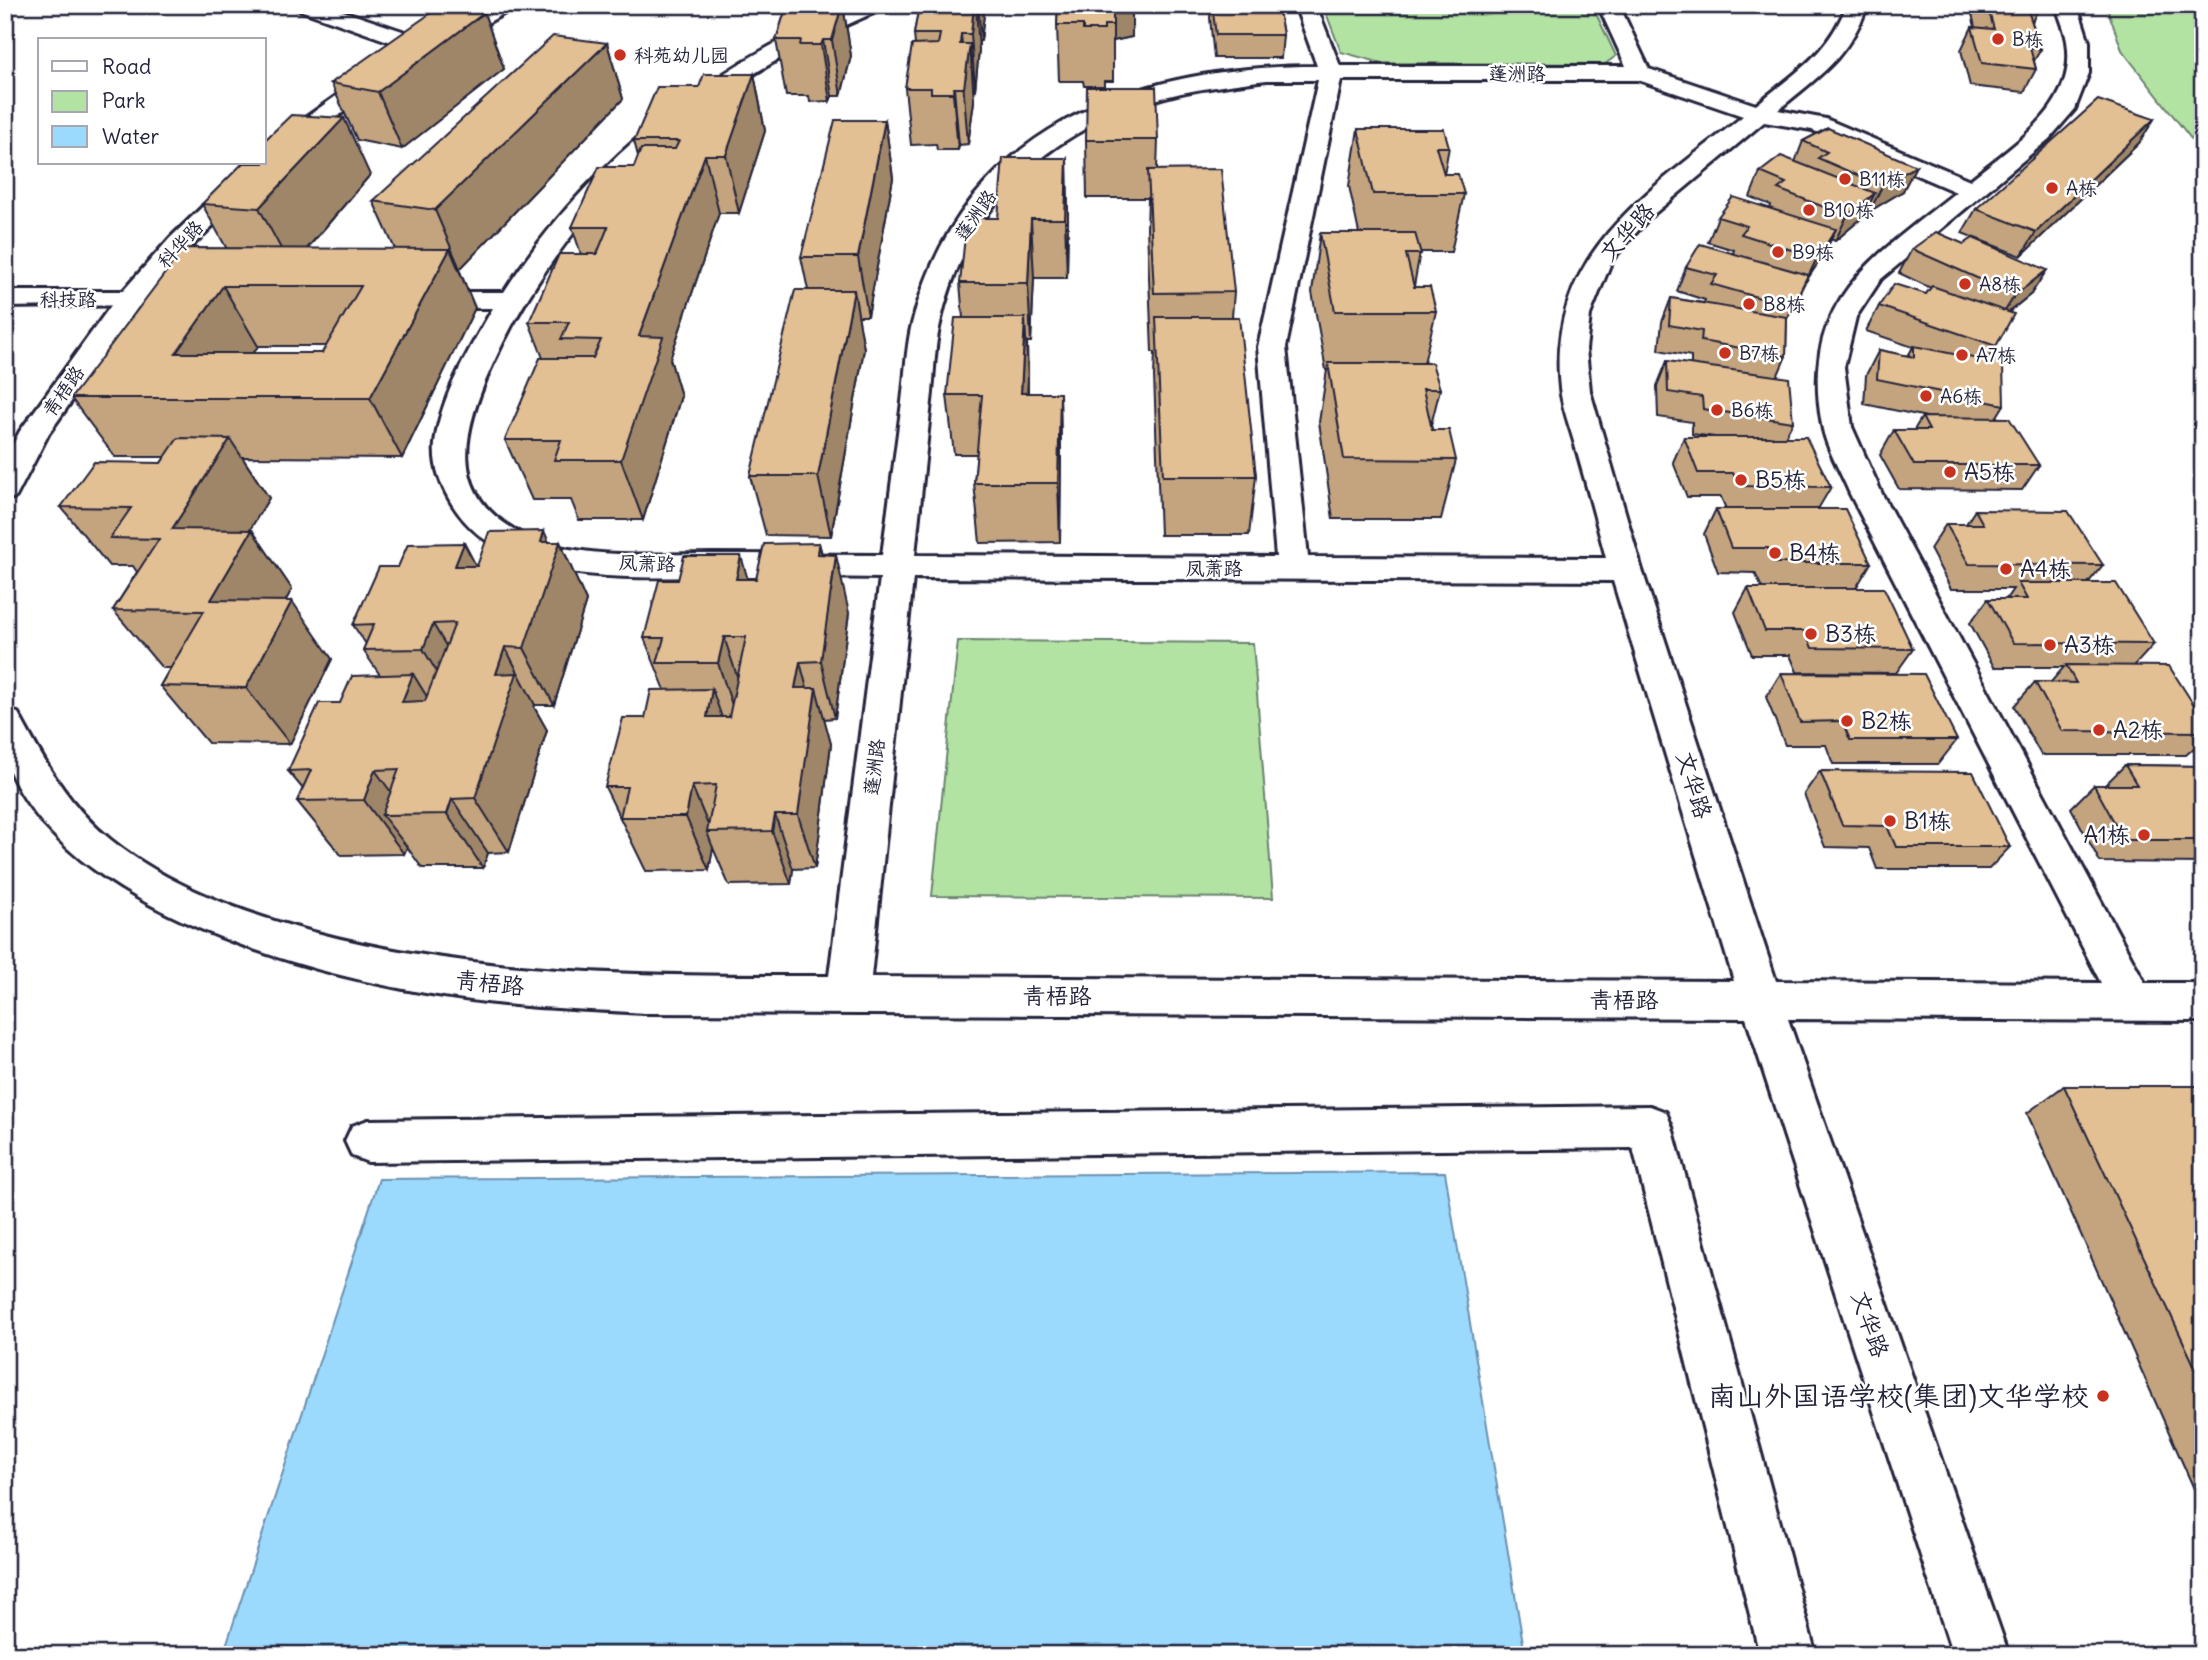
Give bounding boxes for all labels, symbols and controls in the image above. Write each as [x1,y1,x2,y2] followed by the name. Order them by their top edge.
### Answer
[2012,27,2043,51] place label: B栋
[1990,31,2006,47] marker: B栋
[38,38,266,164] legend
[634,43,729,67] place label: 科苑幼儿园
[612,47,628,63] marker: 科苑幼儿园
[102,53,151,80] text: Road
[1488,61,1546,85] street label: 蓬洲路
[102,87,145,114] text: Park
[102,123,160,150] text: Water
[1859,167,1905,191] place label: B11栋
[1837,171,1853,187] marker: B11栋
[2066,176,2097,200] place label: A栋
[2044,180,2060,196] marker: A栋
[949,185,1001,245] street label: 蓬洲路
[1593,196,1660,267] street label: 文华路
[1823,198,1874,222] place label: B10栋
[1801,202,1817,218] marker: B10栋
[152,215,208,273] street label: 科华路
[1792,240,1834,264] place label: B9栋
[1770,244,1786,260] marker: B9栋
[1979,272,2021,296] place label: A8栋
[1957,276,1973,292] marker: A8栋
[39,287,97,311] street label: 科技路
[1763,292,1805,316] place label: B8栋
[1741,296,1757,312] marker: B8栋
[1739,341,1780,365] place label: B7栋
[1976,343,2016,367] place label: A7栋
[1717,345,1733,361] marker: B7栋
[1954,347,1970,363] marker: A7栋
[37,361,89,421] street label: 青梧路
[1940,384,1982,408] place label: A6栋
[1918,388,1934,404] marker: A6栋
[1731,398,1773,422] place label: B6栋
[1709,402,1725,418] marker: B6栋
[1964,457,2015,486] place label: A5栋
[1942,464,1958,480] marker: A5栋
[1755,465,1806,494] place label: B5栋
[1733,472,1749,488] marker: B5栋
[1789,538,1840,567] place label: B4栋
[1767,545,1783,561] marker: B4栋
[618,550,676,576] street label: 凤萧路
[2020,554,2071,583] place label: A4栋
[1185,556,1243,580] street label: 凤萧路
[1998,561,2014,577] marker: A4栋
[1825,619,1876,648] place label: B3栋
[1803,626,1819,642] marker: B3栋
[2064,630,2115,659] place label: A3栋
[2042,637,2058,653] marker: A3栋
[1861,706,1912,735] place label: B2栋
[1839,713,1855,729] marker: B2栋
[2113,715,2163,744] place label: A2栋
[2091,722,2107,738] marker: A2栋
[859,737,889,797] street label: 蓬洲路
[1671,748,1718,822] street label: 文华路
[1904,806,1951,835] place label: B1栋
[1882,813,1898,829] marker: B1栋
[2084,820,2130,849] place label: A1栋
[2136,827,2152,843] marker: A1栋
[454,964,526,1001] street label: 青梧路
[1023,981,1092,1010] street label: 青梧路
[1590,985,1659,1014] street label: 青梧路
[1846,1286,1895,1361] street label: 文华路
[1708,1378,2089,1414] place label: 南山外国语学校(集团)文华学校
[2095,1388,2111,1404] marker: 南山外国语学校(集团)文华学校

